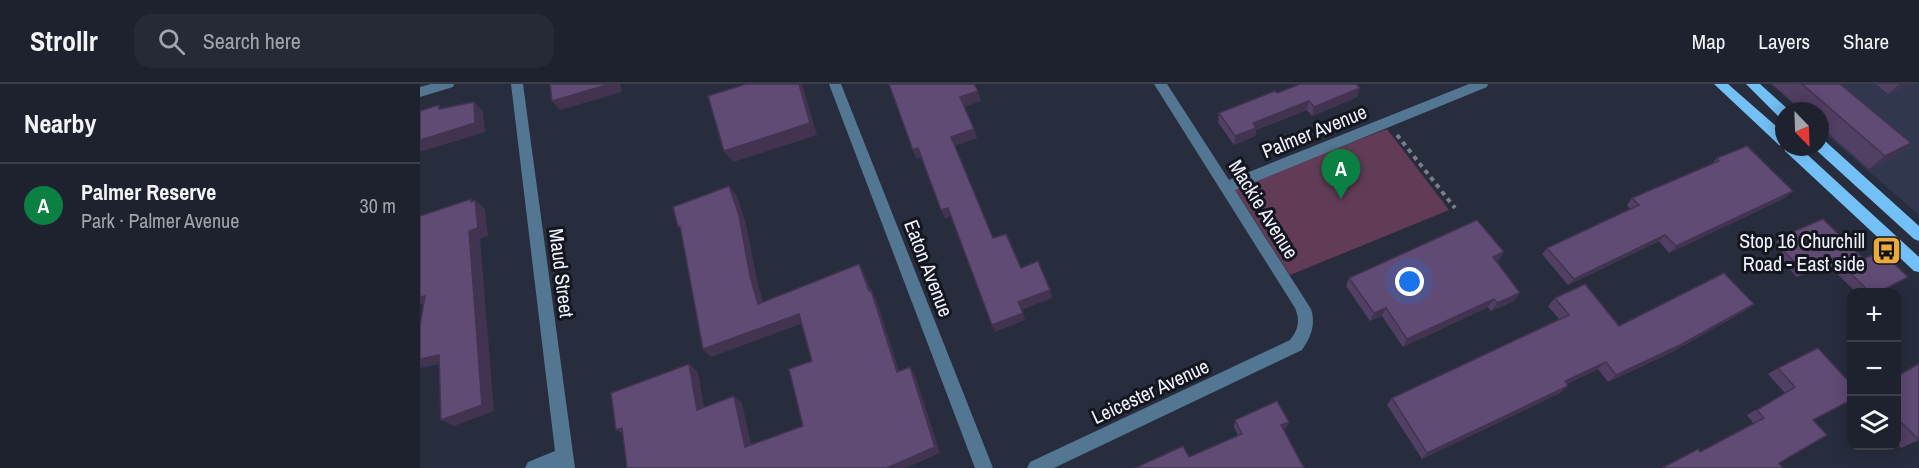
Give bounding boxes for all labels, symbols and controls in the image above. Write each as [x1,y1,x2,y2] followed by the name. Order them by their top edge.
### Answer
[134,14,554,68] search box
[30,22,98,60] text: Strollr
[155,25,188,58] icon: search
[203,26,301,56] text: Search here
[1692,27,1725,56] text: Map
[1758,27,1810,56] text: Layers
[1843,27,1889,56] text: Share
[1258,98,1370,164] street label: Palmer Avenue
[1775,102,1829,156] north arrow
[24,106,96,141] text: Nearby
[1322,150,1360,199] pin: A
[1223,154,1305,264] street label: Mackie Avenue
[81,177,216,207] text: Palmer Reserve
[38,192,49,219] text: A
[360,192,396,219] text: 30 m
[81,207,239,234] text: Park · Palmer Avenue
[898,216,960,320] street label: Eaton Avenue
[543,227,581,319] street label: Maud Street
[1739,227,1865,277] place label: Stop 16 Churchill Road - East side
[1870,235,1902,267] bus stop icon: Stop 16 Churchill Road - East side
[1395,267,1424,296] your location
[1847,288,1901,450] map controls
[1847,288,1901,342] button: +
[1847,342,1901,396] button: −
[1087,352,1213,430] street label: Leicester Avenue
[1847,396,1901,450] button: layers

